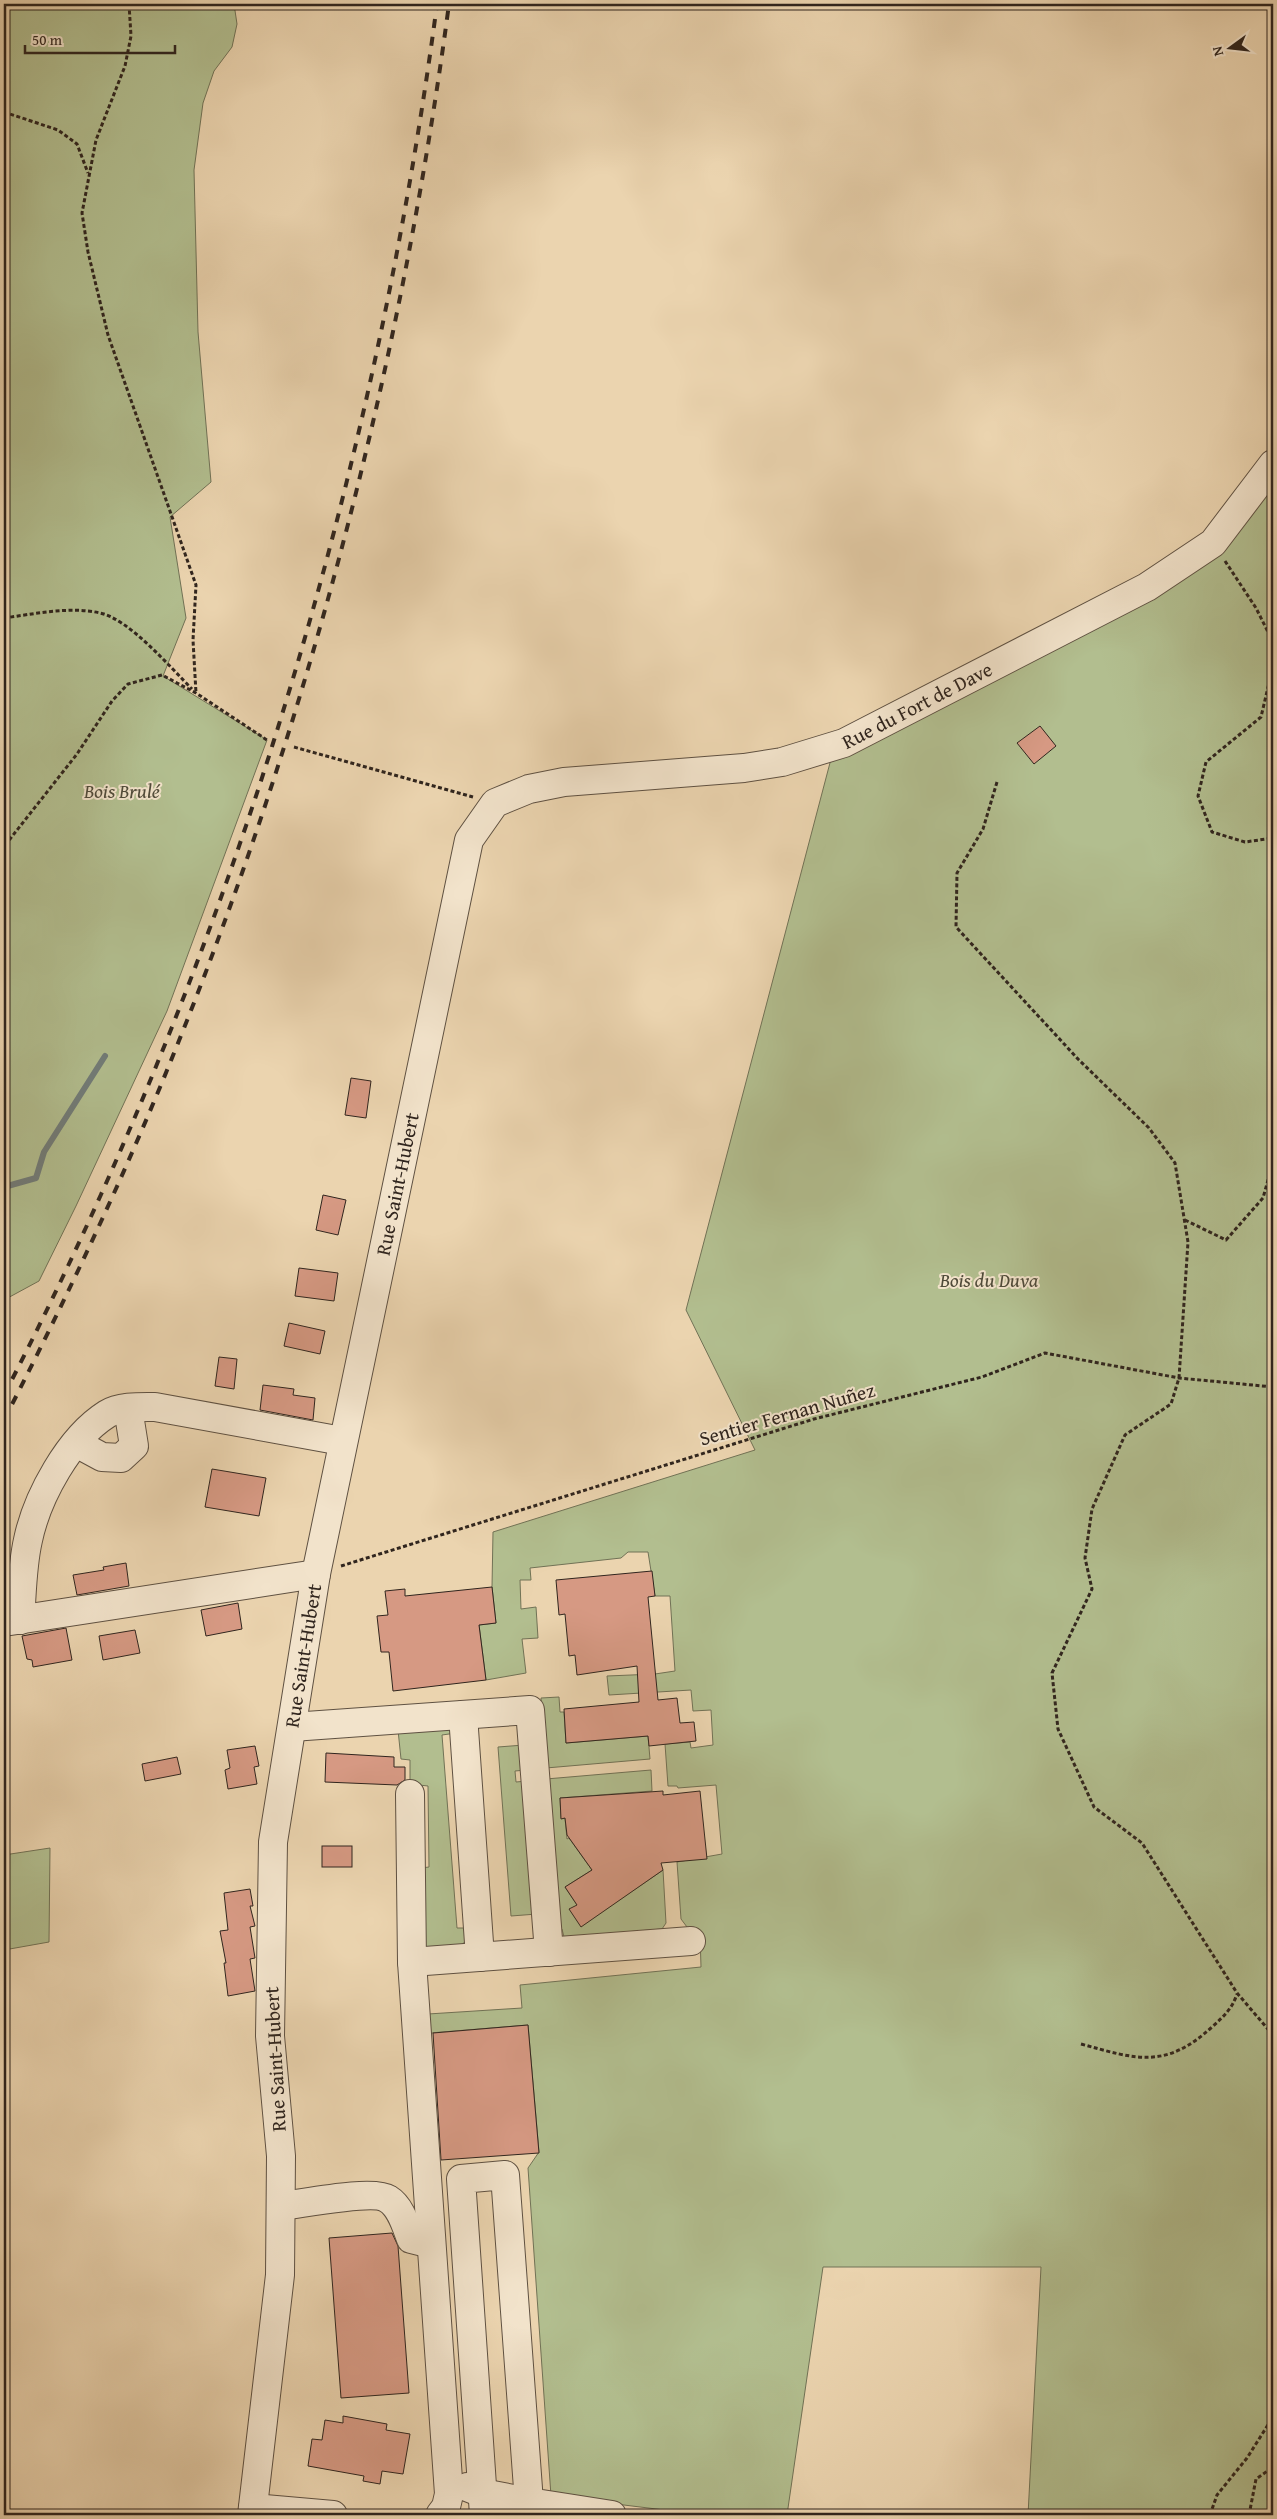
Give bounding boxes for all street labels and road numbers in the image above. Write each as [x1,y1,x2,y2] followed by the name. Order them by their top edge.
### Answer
[836,654,997,756] street label: Rue du Fort de Dave
[368,1110,426,1258] street label: Rue Saint-Hubert
[696,1375,878,1452] street label: Sentier Fernan Nuñez
[277,1581,328,1730] street label: Rue Saint-Hubert
[256,1986,293,2132] street label: Rue Saint-Hubert

